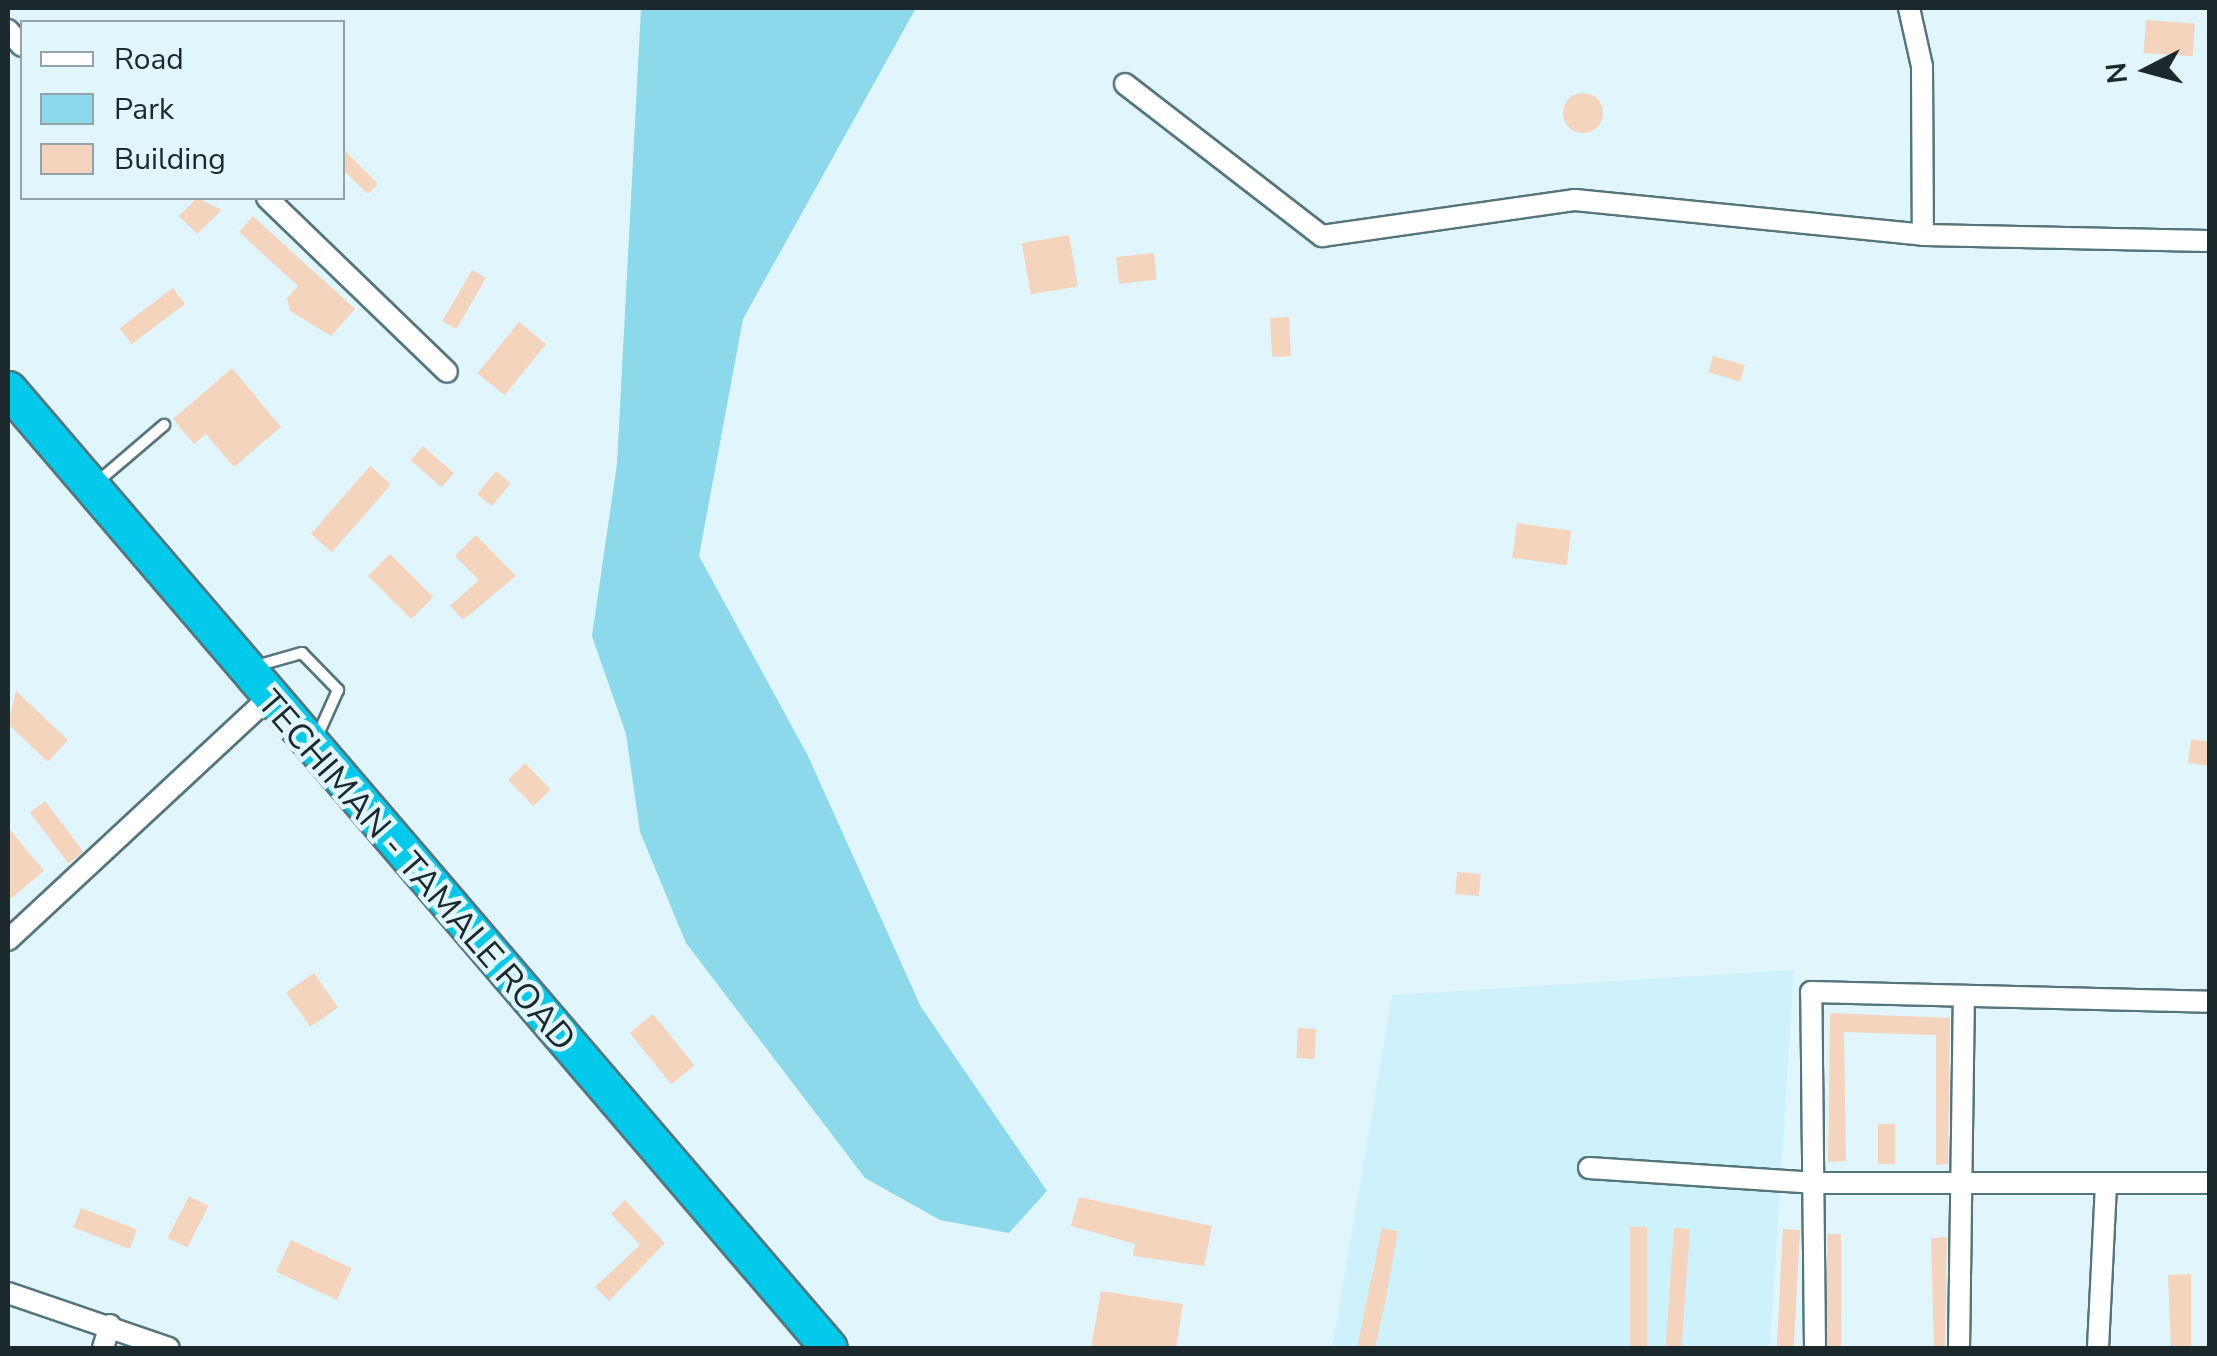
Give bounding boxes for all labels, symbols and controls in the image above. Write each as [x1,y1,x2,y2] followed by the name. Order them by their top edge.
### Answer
[20,20,345,200] legend
[2097,20,2197,120] north arrow
[114,39,184,80] text: Road
[2097,61,2137,86] text: N
[114,89,174,130] text: Park
[114,139,226,180] text: Building
[248,682,584,1060] street label: TECHIMAN - TAMALE ROAD

